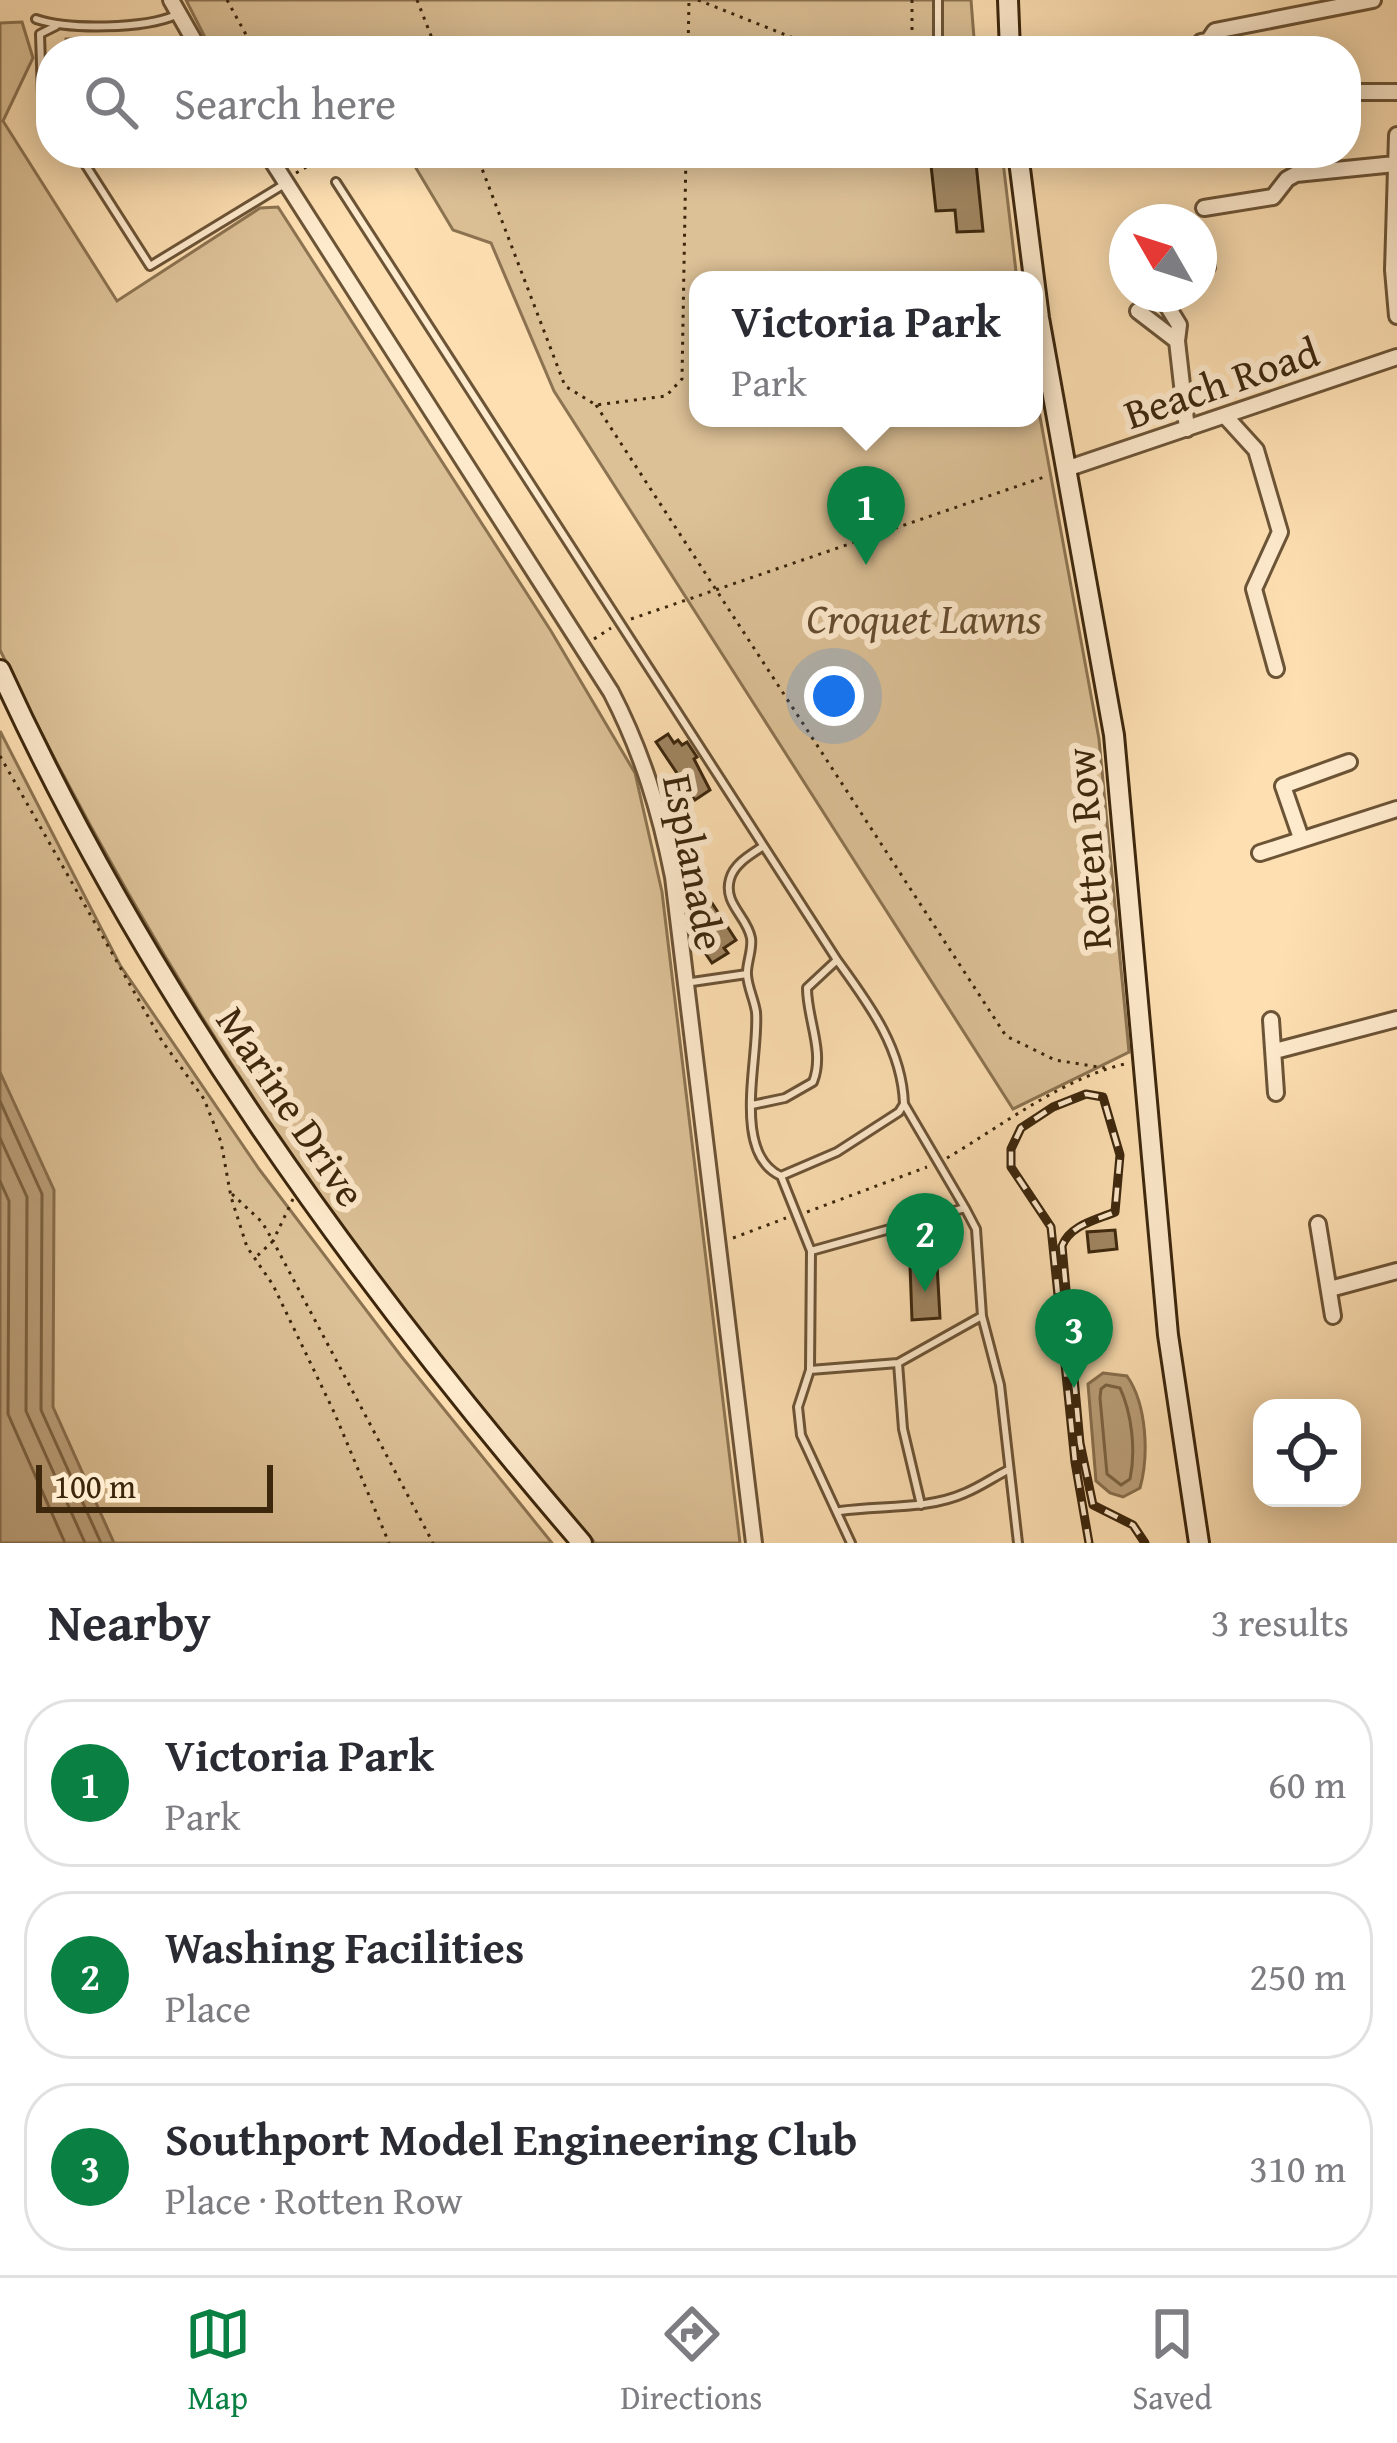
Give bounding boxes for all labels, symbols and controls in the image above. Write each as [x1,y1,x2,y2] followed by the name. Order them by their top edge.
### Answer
[36,36,1361,168] search box
[78,69,144,135] icon: search
[174,70,396,135] text: Search here
[1109,204,1217,312] north arrow
[689,271,1043,427] popup
[732,288,1000,353] text: Victoria Park
[1116,320,1327,444] street label: Beach Road
[732,353,807,410] text: Park
[827,466,905,565] pin: 1
[807,587,1041,648] park label: Croquet Lawns
[804,666,864,726] your location
[1048,745,1126,953] street label: Rotten Row
[648,769,742,955] street label: Esplanade
[202,994,382,1218] street label: Marine Drive
[886,1193,964,1292] pin: 2
[1035,1289,1113,1388] pin: 3
[1253,1399,1361,1507] map controls
[1253,1399,1361,1507] button: locate
[36,1459,273,1512] scale bar
[54,1462,136,1510] text: 100 m
[48,1584,211,1659] text: Nearby
[1211,1593,1349,1650] text: 3 results
[165,1722,434,1787] text: Victoria Park
[80,1755,100,1812] text: 1
[1268,1755,1346,1812] text: 60 m
[165,1787,240,1844] text: Park
[165,1914,524,1979] text: Washing Facilities
[80,1947,100,2004] text: 2
[1249,1947,1346,2004] text: 250 m
[165,1979,251,2036] text: Place
[165,2106,857,2171] text: Southport Model Engineering Club
[80,2139,100,2196] text: 3
[1249,2139,1346,2196] text: 310 m
[165,2171,463,2228] text: Place · Rotten Row
[185,2301,251,2421] tab: Map
[621,2301,762,2421] tab: Directions
[1132,2301,1212,2421] tab: Saved

